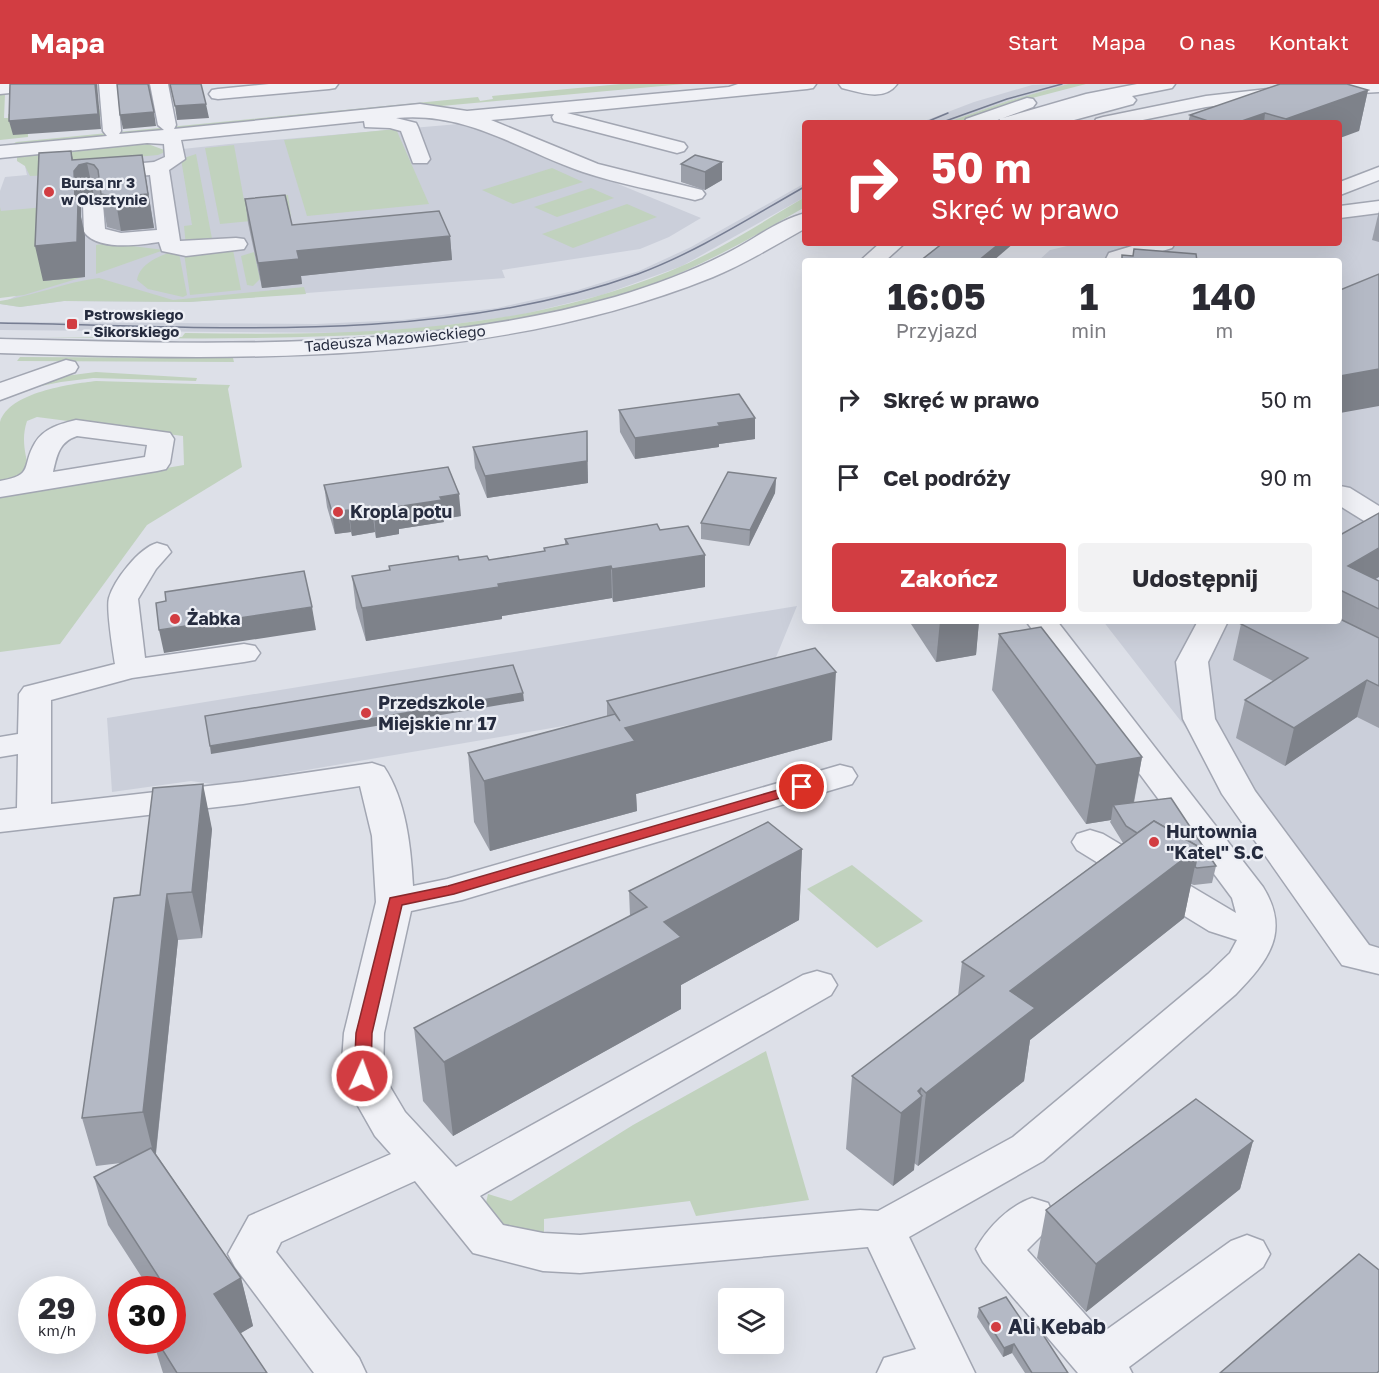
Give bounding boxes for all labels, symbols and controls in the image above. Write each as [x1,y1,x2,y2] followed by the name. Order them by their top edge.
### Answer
[30,26,105,59] text: Mapa
[1008,29,1058,55] text: Start
[1091,29,1146,55] text: Mapa
[1179,29,1236,55] text: O nas
[1269,29,1349,55] text: Kontakt
[931,142,1031,192] text: 50 m
[832,144,910,222] icon: right
[61,173,147,208] place label: Bursa nr 3 w Olsztynie
[42,185,56,199] marker: Bursa nr 3 w Olsztynie
[931,193,1119,225] text: Skręć w prawo
[887,275,986,318] text: 16:05
[1080,275,1098,318] text: 1
[1192,275,1257,318] text: 140
[84,305,184,340] place label: Pstrowskiego - Sikorskiego
[65,317,79,331] marker: Pstrowskiego - Sikorskiego
[896,318,978,342] text: Przyjazd
[1071,318,1107,342] text: min
[1215,318,1233,342] text: m
[304,321,486,355] street label: Tadeusza Mazowieckiego
[832,383,865,416] icon: right
[883,386,1039,413] text: Skręć w prawo
[1261,386,1312,413] text: 50 m
[832,461,865,494] icon: arrive
[883,464,1011,491] text: Cel podróży
[1260,464,1312,491] text: 90 m
[350,500,452,522] place label: Kropla potu
[331,505,345,519] marker: Kropla potu
[832,543,1066,612] button: Zakończ
[1078,543,1312,612] button: Udostępnij
[187,607,241,629] place label: Żabka
[168,612,182,626] marker: Żabka
[378,691,497,734] place label: Przedszkole Miejskie nr 17
[359,706,373,720] marker: Przedszkole Miejskie nr 17
[776,761,827,812] pin
[785,770,818,803] icon: arrive
[1166,820,1264,863] place label: Hurtownia "Katel" S.C
[1147,835,1161,849] marker: Hurtownia "Katel" S.C
[330,1044,394,1108] position arrow
[108,1276,186,1354] speed limit sign: 30
[718,1288,784,1354] map controls
[718,1288,784,1354] button: layers
[38,1290,76,1326] text: 29
[1008,1313,1106,1339] place label: Ali Kebab
[989,1320,1003,1334] marker: Ali Kebab
[38,1321,76,1339] text: km/h

